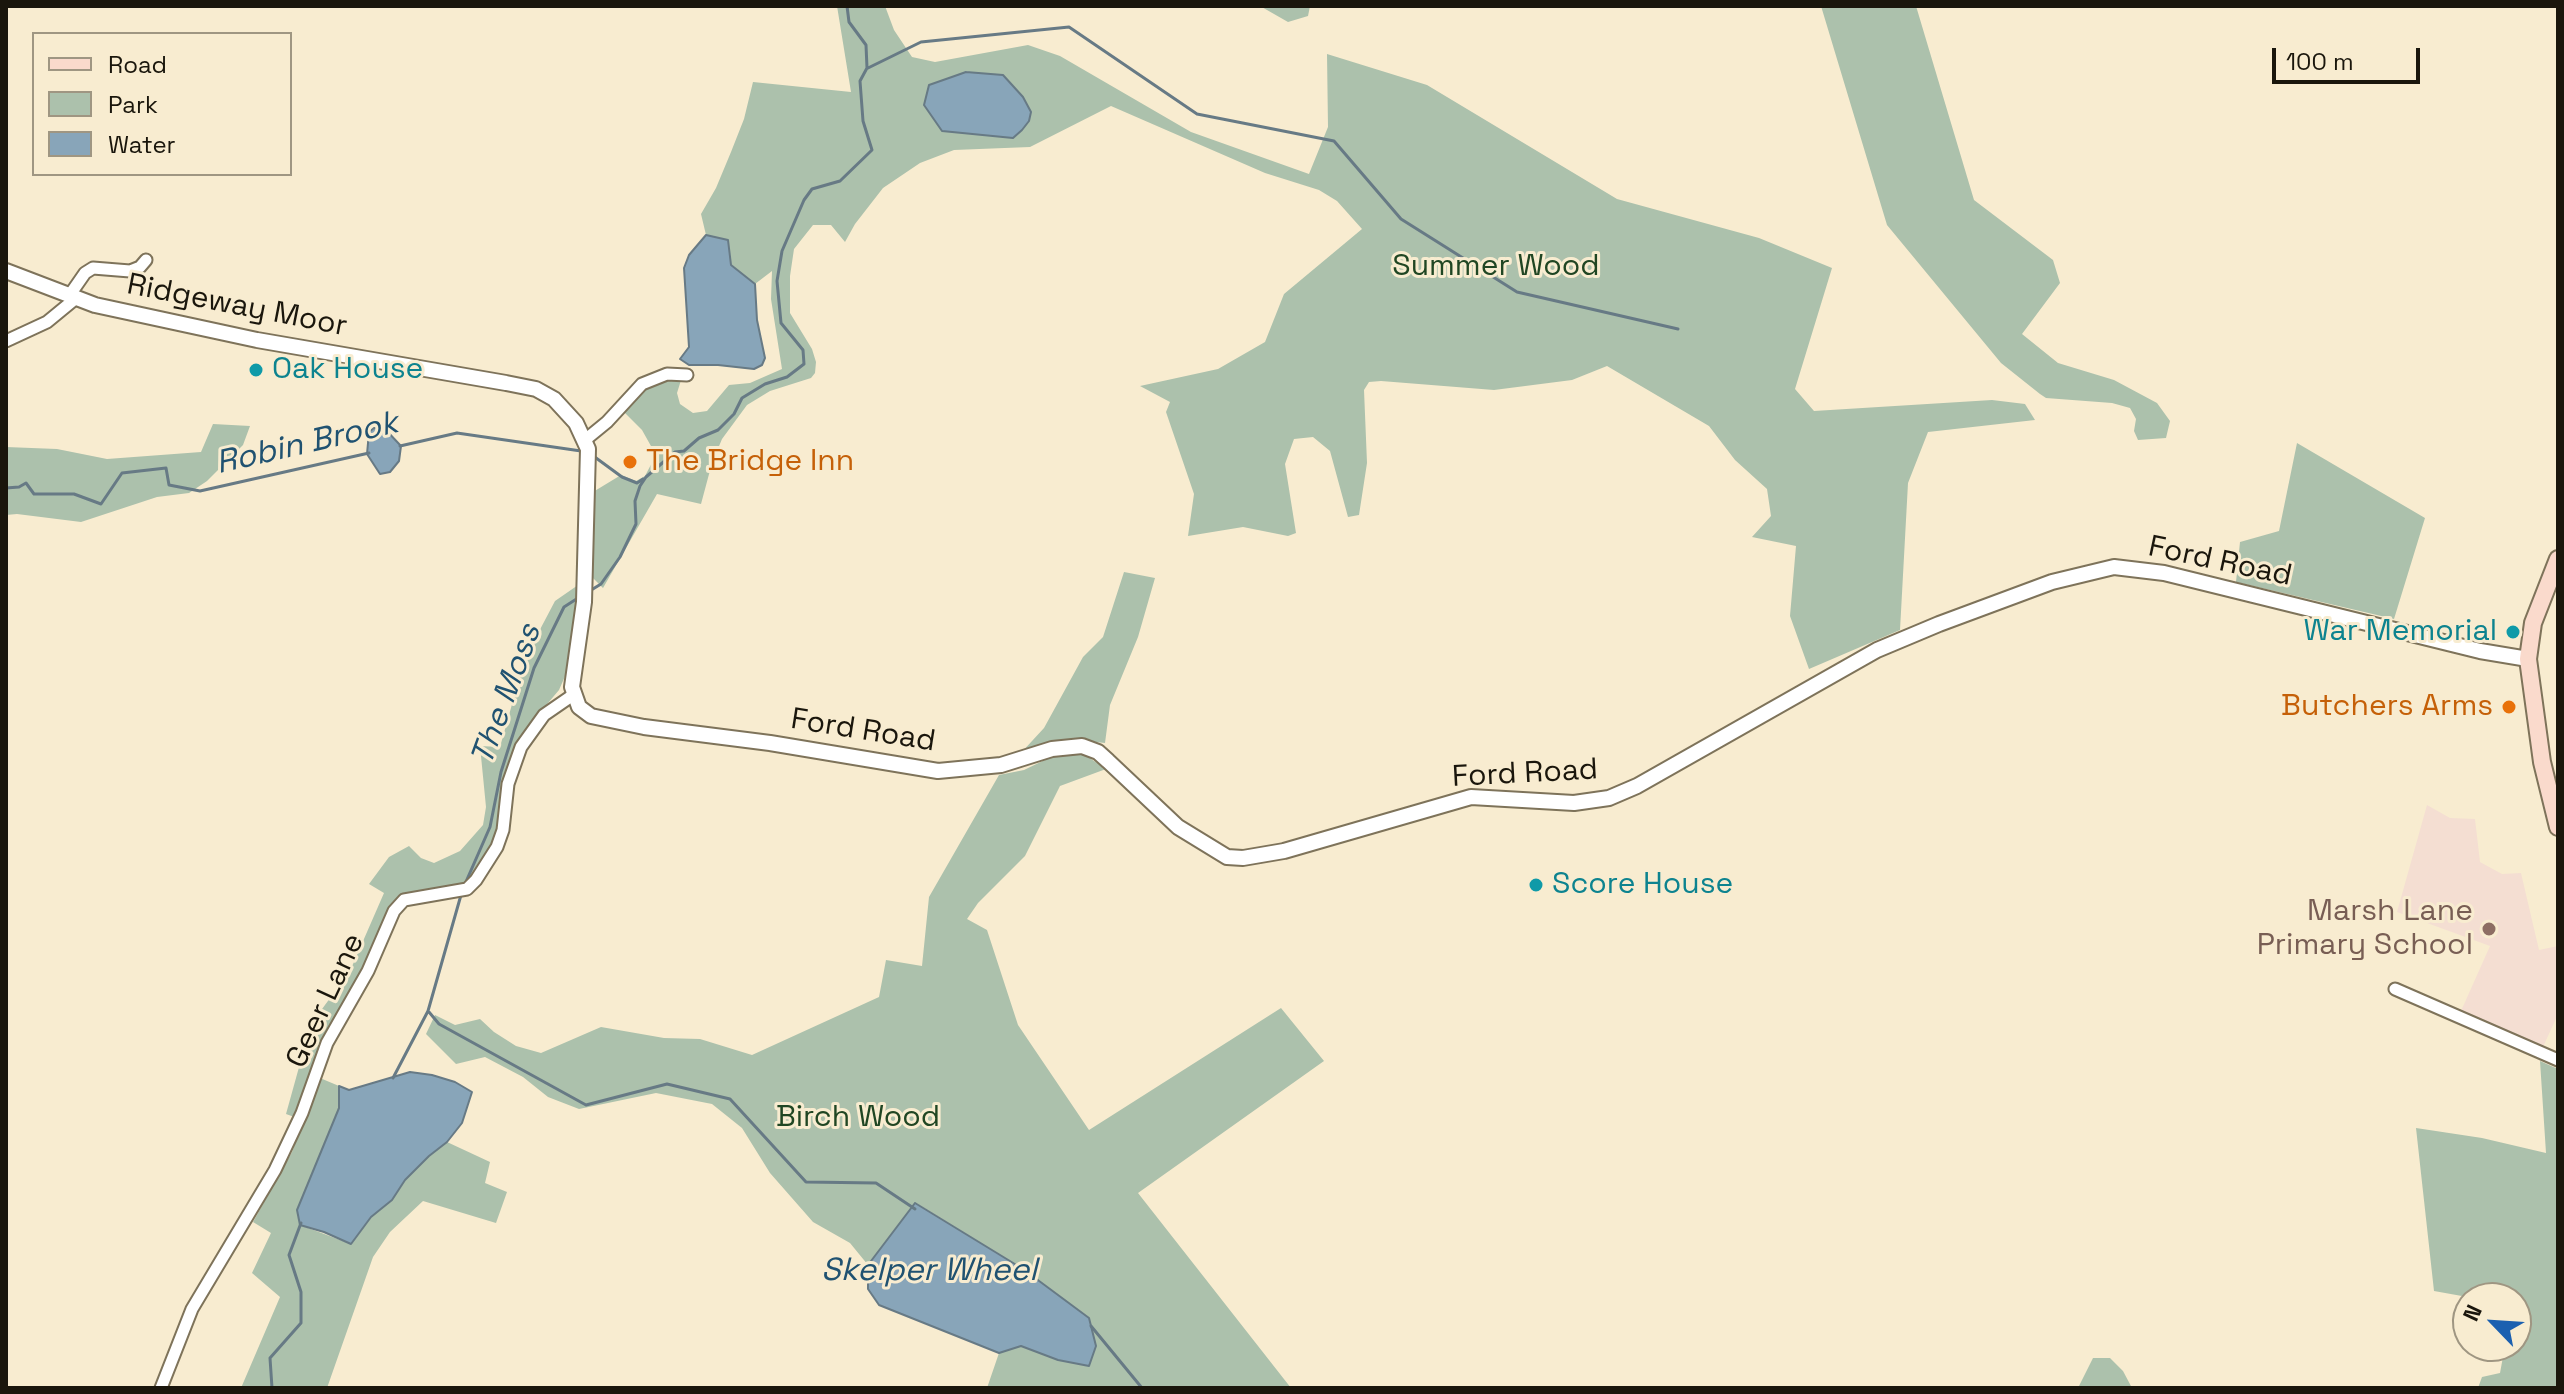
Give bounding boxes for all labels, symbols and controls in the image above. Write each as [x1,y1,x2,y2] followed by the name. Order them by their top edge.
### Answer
[32,32,292,176] legend
[2276,32,2424,82] scale bar
[2286,46,2354,77] text: 100 m
[108,49,167,80] text: Road
[108,89,158,120] text: Park
[108,129,176,160] text: Water
[1392,249,1600,285] park label: Summer Wood
[124,267,350,345] street label: Ridgeway Moor
[272,352,423,388] place label: Oak House
[247,361,265,379] marker: Oak House
[212,404,402,484] water label: Robin Brook
[646,444,854,480] place label: The Bridge Inn
[621,453,639,471] marker: The Bridge Inn
[2145,529,2295,595] street label: Ford Road
[2303,614,2497,650] place label: War Memorial
[464,619,550,771] water label: The Moss
[2504,623,2522,641] marker: War Memorial
[2281,689,2493,725] place label: Butchers Arms
[2500,698,2518,716] marker: Butchers Arms
[788,702,938,760] street label: Ford Road
[1451,752,1599,796] street label: Ford Road
[1552,867,1733,903] place label: Score House
[1527,876,1545,894] marker: Score House
[2257,894,2473,964] place label: Marsh Lane Primary School
[2480,920,2498,938] marker: Marsh Lane Primary School
[279,928,373,1074] street label: Geer Lane
[776,1100,940,1136] park label: Birch Wood
[821,1252,1037,1290] water label: Skelper Wheel
[2452,1282,2532,1362] north arrow
[2456,1300,2488,1325] text: N

